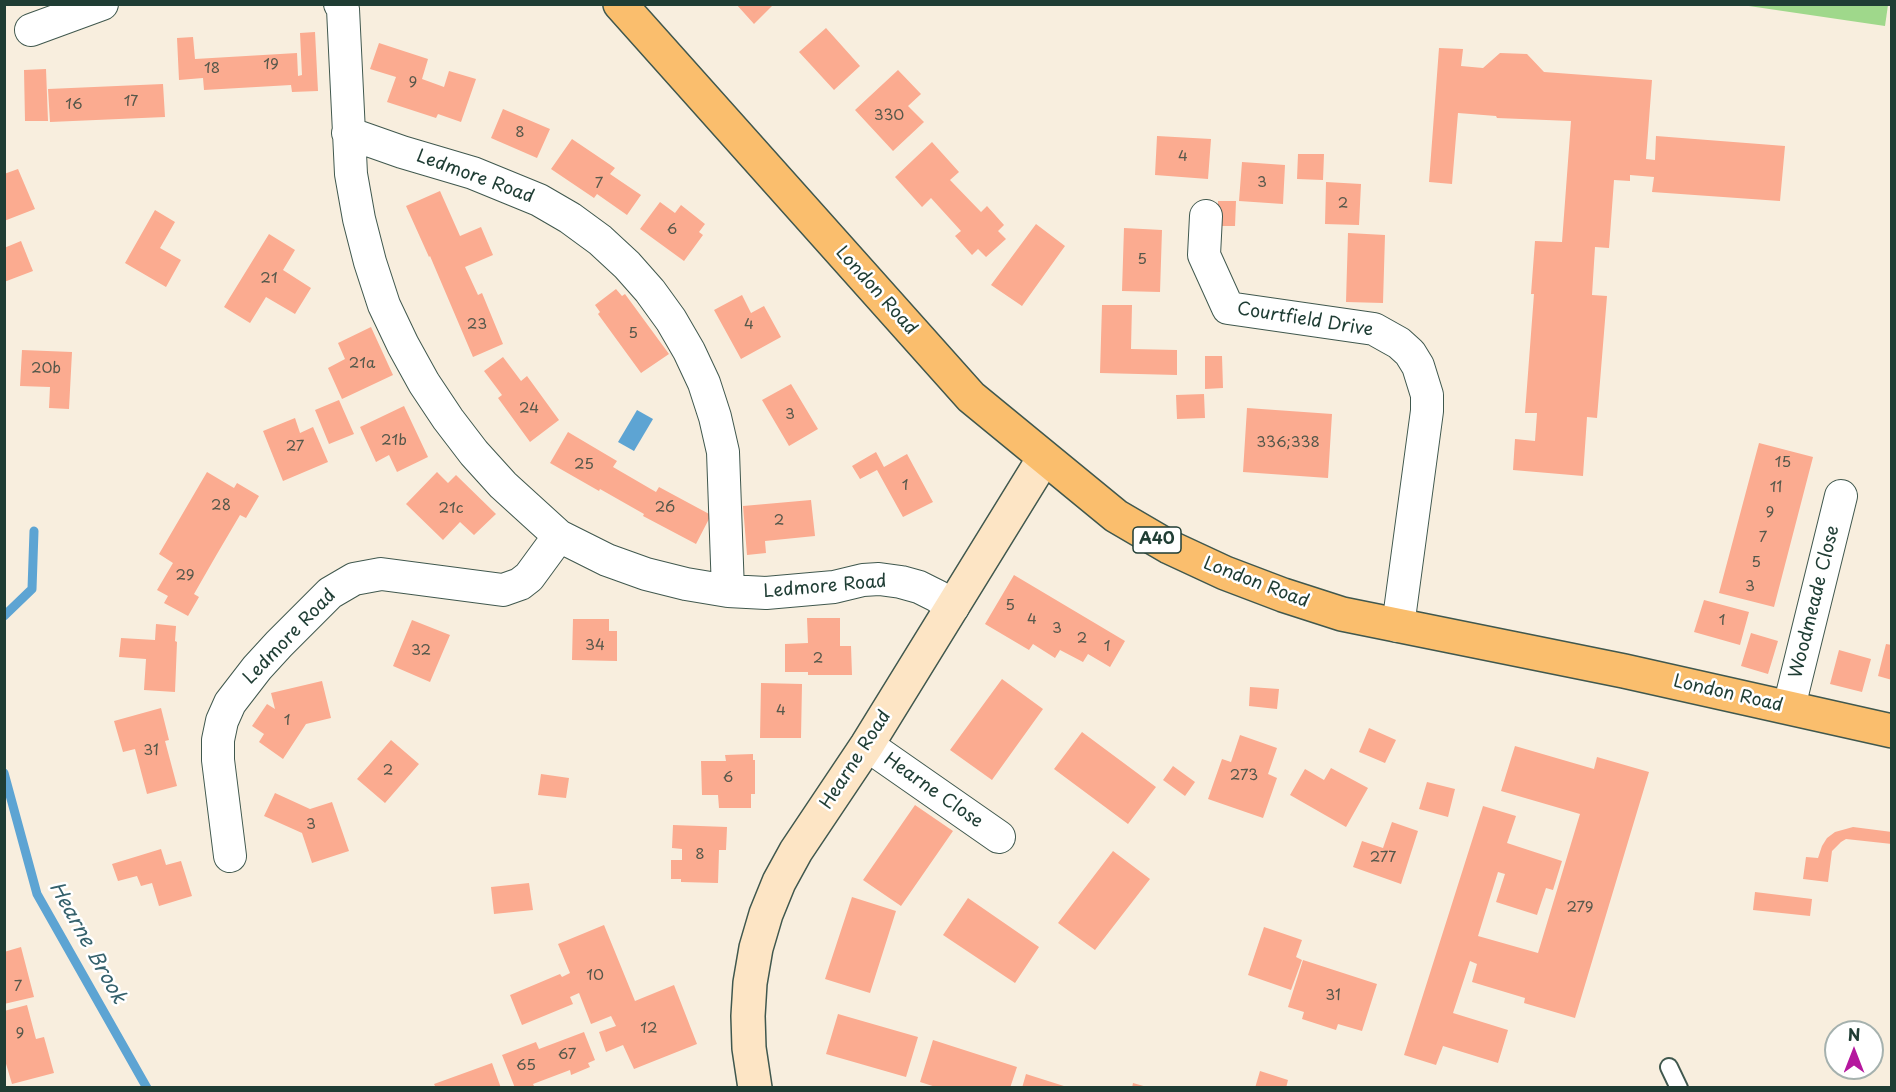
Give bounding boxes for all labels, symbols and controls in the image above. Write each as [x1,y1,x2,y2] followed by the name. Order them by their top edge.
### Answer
[263,56,279,74] house number: 19
[204,60,220,78] house number: 18
[409,74,417,92] house number: 9
[124,93,138,111] house number: 17
[65,96,83,114] house number: 16
[874,107,904,125] house number: 330
[515,124,525,142] house number: 8
[413,146,537,208] street label: Ledmore Road
[1178,148,1188,166] house number: 4
[1257,174,1267,192] house number: 3
[595,175,603,193] house number: 7
[1338,195,1348,213] house number: 2
[667,221,677,239] house number: 6
[831,242,921,340] street label: London Road
[1137,251,1147,269] house number: 5
[260,270,278,288] house number: 21
[1235,299,1375,341] street label: Courtfield Drive
[467,316,487,334] house number: 23
[744,316,754,334] house number: 4
[628,325,638,343] house number: 5
[349,355,375,373] house number: 21a
[31,360,61,378] house number: 20b
[519,400,539,418] house number: 24
[785,406,795,424] house number: 3
[381,432,407,450] house number: 21b
[1256,434,1320,452] house number: 336;338
[286,438,304,456] house number: 27
[1775,454,1791,472] house number: 15
[574,456,594,474] house number: 25
[902,477,908,495] house number: 1
[1770,479,1782,497] house number: 11
[211,497,231,515] house number: 28
[655,499,675,517] house number: 26
[438,500,464,518] house number: 21c
[1766,504,1774,522] house number: 9
[774,512,784,530] house number: 2
[1786,523,1844,681] street label: Woodmeade Close
[1133,527,1181,553] road number: A40
[1759,529,1767,547] house number: 7
[1200,553,1312,613] street label: London Road
[1751,554,1761,572] house number: 5
[175,567,195,585] house number: 29
[762,571,888,603] street label: Ledmore Road
[1745,578,1755,596] house number: 3
[239,585,341,689] street label: Ledmore Road
[1005,597,1015,615] house number: 5
[1027,611,1037,629] house number: 4
[1719,612,1725,630] house number: 1
[1052,620,1062,638] house number: 3
[1077,630,1087,648] house number: 2
[585,637,605,655] house number: 34
[1104,638,1110,656] house number: 1
[411,642,431,660] house number: 32
[813,650,823,668] house number: 2
[1671,671,1785,717] street label: London Road
[776,702,786,720] house number: 4
[816,707,896,813] street label: Hearne Road
[284,712,290,730] house number: 1
[143,742,159,760] house number: 31
[879,749,987,833] street label: Hearne Close
[383,762,393,780] house number: 2
[1230,767,1258,785] house number: 273
[723,769,733,787] house number: 6
[306,816,316,834] house number: 3
[695,846,705,864] house number: 8
[1370,849,1396,867] house number: 277
[44,878,130,1008] water label: Hearne Brook
[1566,899,1594,917] house number: 279
[586,967,604,985] house number: 10
[14,978,22,996] house number: 7
[1325,987,1341,1005] house number: 31
[640,1020,658,1038] house number: 12
[1824,1020,1884,1080] north arrow
[1848,1022,1860,1046] text: N
[16,1025,24,1043] house number: 9
[558,1046,576,1064] house number: 67
[516,1057,536,1075] house number: 65

